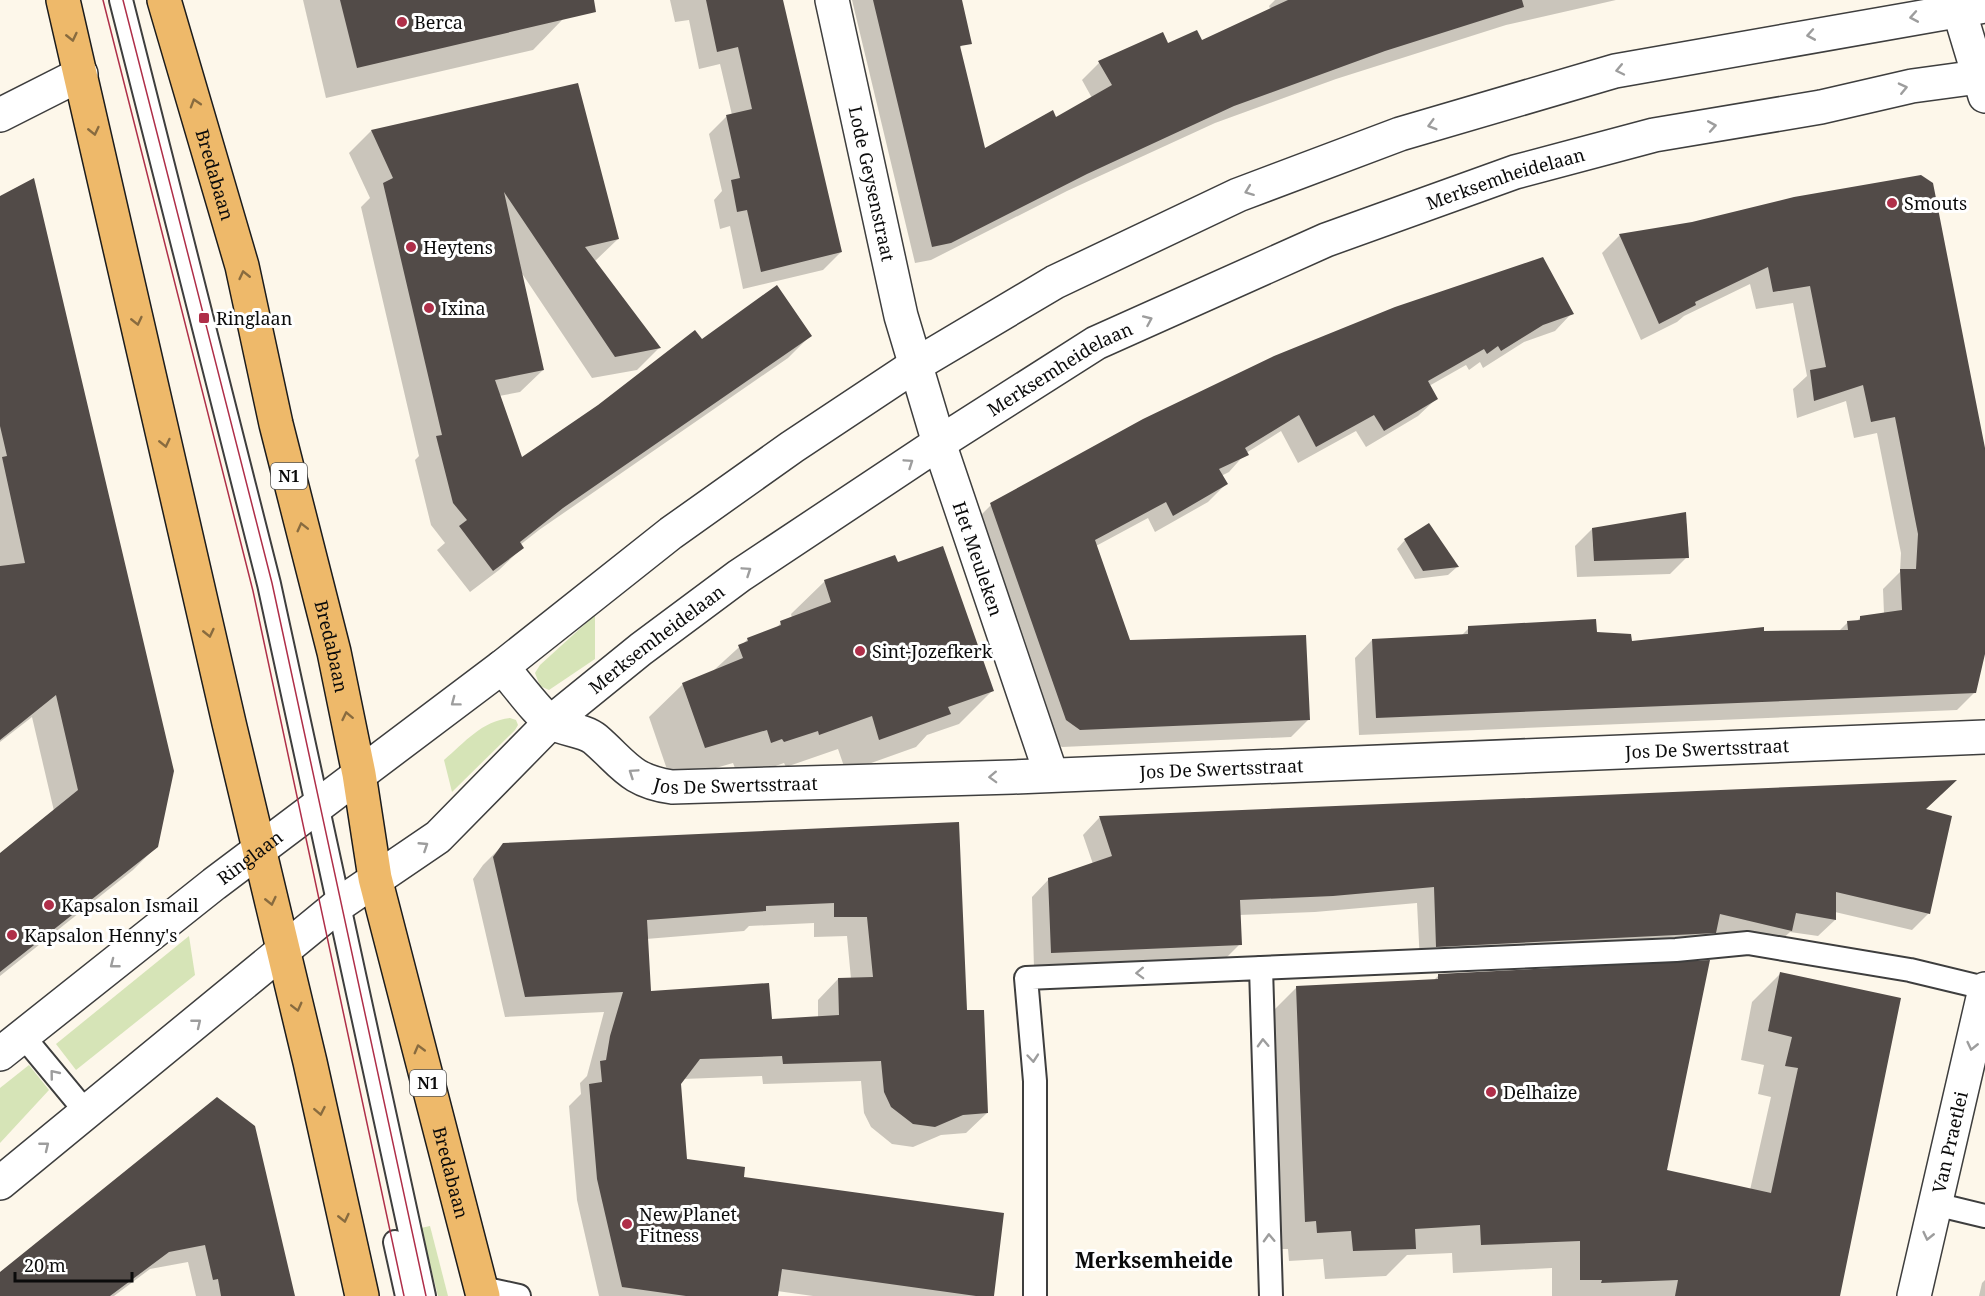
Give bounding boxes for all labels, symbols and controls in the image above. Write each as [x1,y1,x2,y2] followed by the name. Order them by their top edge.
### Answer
[414,10,463,34] place label: Berca
[1909,11,1919,23] one-way arrow
[395,15,409,29] marker: Berca
[1807,28,1817,41] one-way arrow
[65,32,78,42] one-way arrow
[1615,63,1625,76] one-way arrow
[1898,83,1908,96] one-way arrow
[190,98,202,109] one-way arrow
[843,104,901,264] street label: Lode Geysenstraat
[1428,118,1438,130] one-way arrow
[1707,120,1717,132] one-way arrow
[86,125,99,135] one-way arrow
[190,126,240,224] street label: Bredabaan
[1423,142,1588,215] street label: Merksemheidelaan
[1244,184,1255,196] one-way arrow
[1904,191,1967,215] place label: Smouts
[1885,196,1899,210] marker: Smouts
[423,235,493,259] place label: Heytens
[404,240,418,254] marker: Heytens
[239,271,252,281] one-way arrow
[441,296,486,320] place label: Ixina
[422,301,436,315] marker: Ixina
[216,306,293,330] place label: Ringlaan
[197,311,211,325] marker: Ringlaan
[1142,315,1153,327] one-way arrow
[130,316,143,326] one-way arrow
[983,316,1136,421] street label: Merksemheidelaan
[158,438,171,448] one-way arrow
[902,459,913,470] one-way arrow
[271,463,307,489] road number: N1
[948,498,1009,619] street label: Het Meuleken
[297,522,310,532] one-way arrow
[740,567,751,578] one-way arrow
[583,579,729,699] street label: Merksemheidelaan
[309,598,354,695] street label: Bredabaan
[201,628,214,638] one-way arrow
[872,639,993,663] place label: Sint-Jozefkerk
[853,644,867,658] marker: Sint-Jozefkerk
[451,695,462,706] one-way arrow
[342,712,355,722] one-way arrow
[1624,733,1789,764] street label: Jos De Swertsstraat
[1138,753,1304,784] street label: Jos De Swertsstraat
[629,769,640,780] one-way arrow
[650,771,818,799] street label: Jos De Swertsstraat
[988,771,997,784] one-way arrow
[212,824,288,890] street label: Ringlaan
[417,843,428,854] one-way arrow
[61,893,199,917] place label: Kapsalon Ismail
[264,896,277,906] one-way arrow
[42,898,56,912] marker: Kapsalon Ismail
[24,923,177,947] place label: Kapsalon Henny's
[5,928,19,942] marker: Kapsalon Henny's
[110,956,121,967] one-way arrow
[1136,967,1145,980] one-way arrow
[289,1002,302,1012] one-way arrow
[190,1019,201,1030] one-way arrow
[1257,1038,1269,1047] one-way arrow
[1966,1041,1979,1051] one-way arrow
[414,1044,426,1055] one-way arrow
[1026,1054,1039,1063] one-way arrow
[51,1070,62,1081] one-way arrow
[410,1070,446,1096] road number: N1
[1503,1080,1577,1104] place label: Delhaize
[1484,1085,1498,1099] marker: Delhaize
[1926,1089,1973,1195] street label: Van Praetlei
[313,1106,326,1116] one-way arrow
[428,1124,475,1221] street label: Bredabaan
[38,1142,49,1153] one-way arrow
[639,1202,737,1247] place label: New Planet Fitness
[336,1213,349,1223] one-way arrow
[620,1217,634,1231] marker: New Planet Fitness
[1922,1231,1935,1241] one-way arrow
[1263,1233,1275,1242] one-way arrow
[15,1245,132,1283] scale bar
[1075,1246,1233,1274] district label: Merksemheide
[24,1253,66,1277] text: 20 m

